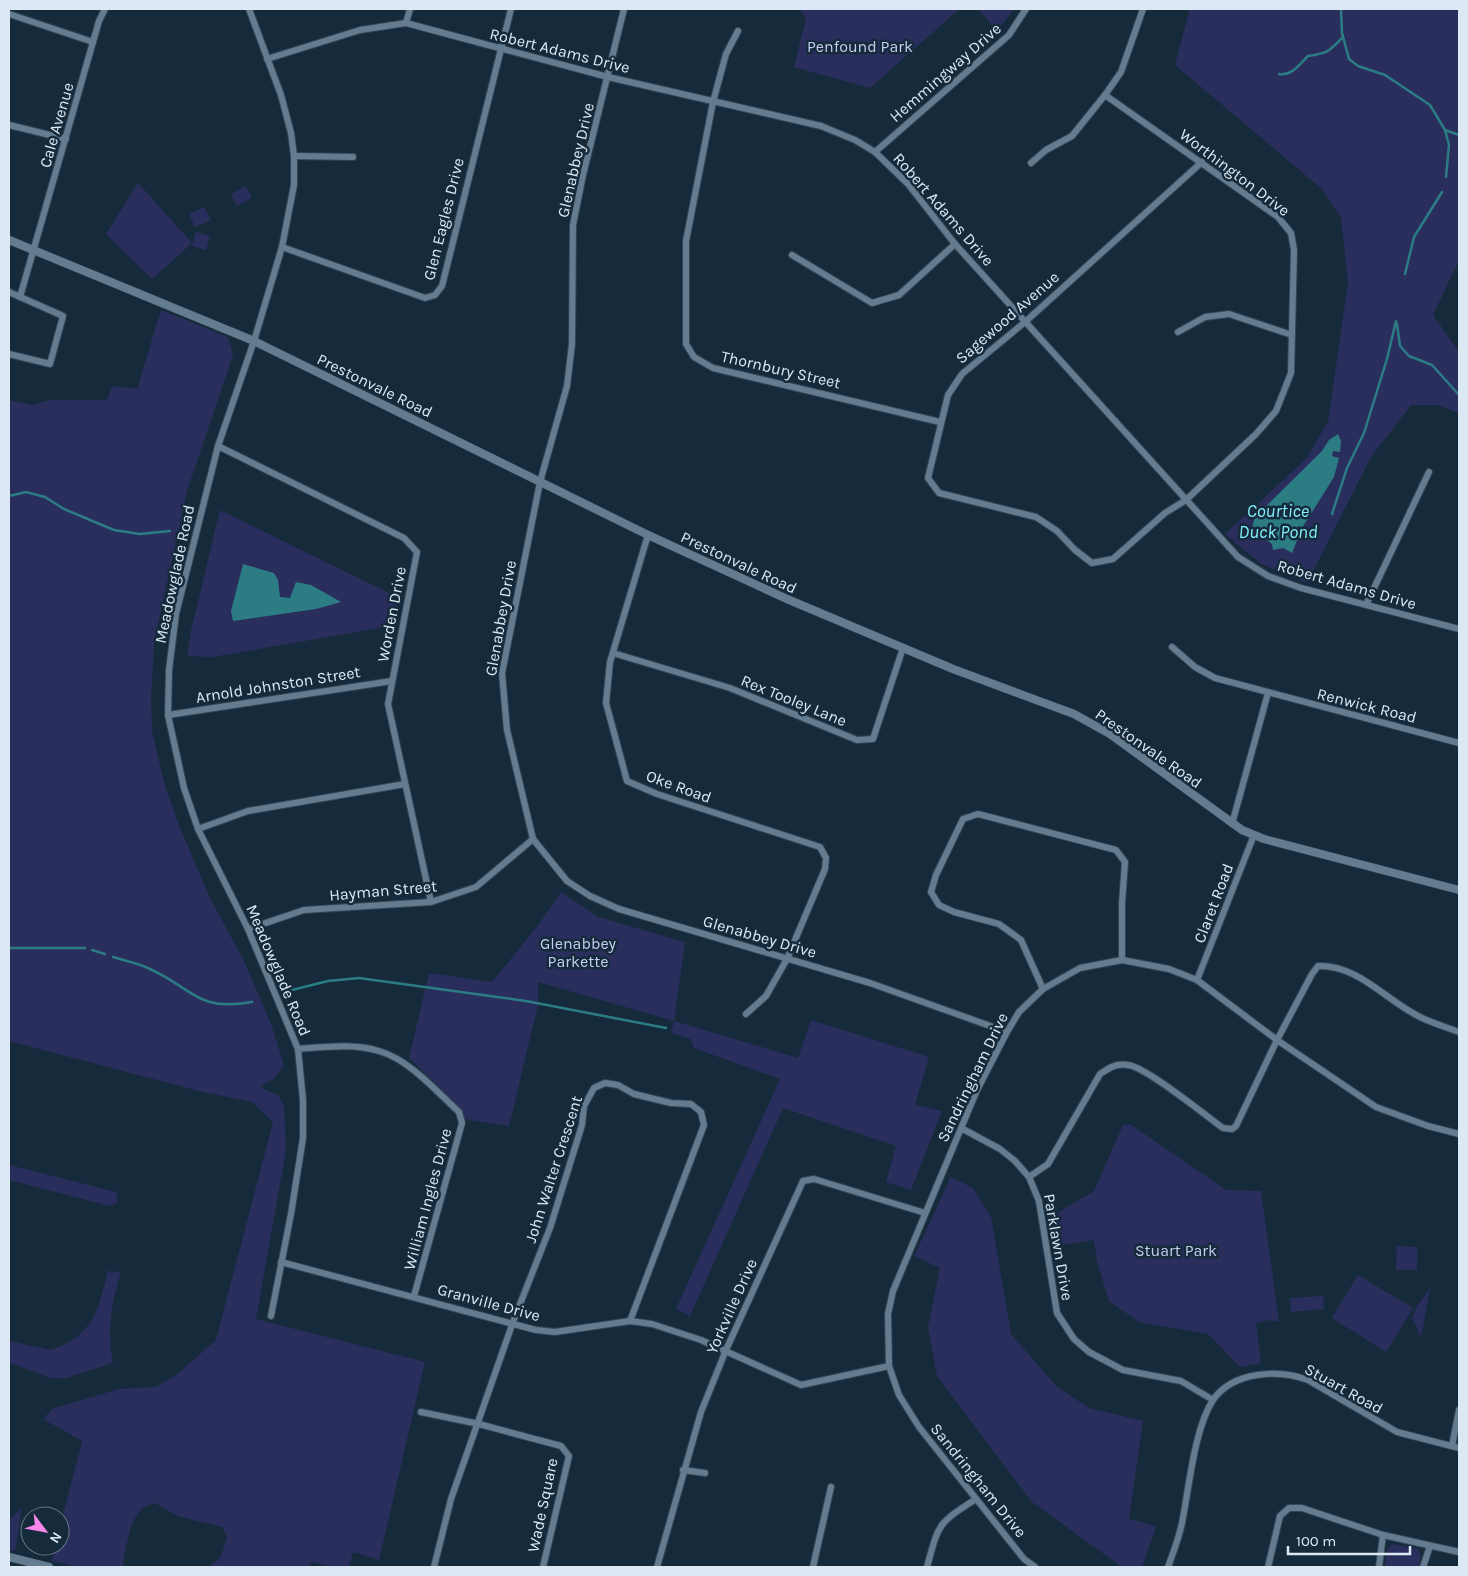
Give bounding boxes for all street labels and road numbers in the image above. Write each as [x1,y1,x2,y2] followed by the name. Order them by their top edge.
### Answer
[886,19,1005,126] street label: Hemmingway Drive
[488,24,632,77] street label: Robert Adams Drive
[35,80,78,170] street label: Cale Avenue
[553,101,598,219] street label: Glenabbey Drive
[1176,125,1294,220] street label: Worthington Drive
[889,149,998,270] street label: Robert Adams Drive
[419,156,468,282] street label: Glen Eagles Drive
[952,267,1063,367] street label: Sagewood Avenue
[719,347,842,392] street label: Thornbury Street
[314,349,436,422] street label: Prestonvale Road
[151,503,198,645] street label: Meadowglade Road
[678,527,800,598] street label: Prestonvale Road
[1275,556,1419,613] street label: Robert Adams Drive
[481,559,520,677] street label: Glenabbey Drive
[373,565,410,663] street label: Worden Drive
[195,662,362,707] street label: Arnold Johnston Street
[738,671,849,730] street label: Rex Tooley Lane
[1315,684,1419,727] street label: Renwick Road
[1092,705,1206,792] street label: Prestonvale Road
[644,766,714,807] street label: Oke Road
[1190,861,1237,946] street label: Claret Road
[328,876,438,905] street label: Hayman Street
[242,902,315,1039] street label: Meadowglade Road
[701,911,819,962] street label: Glenabbey Drive
[933,1009,1012,1145] street label: Sandringham Drive
[521,1093,586,1245] street label: John Walter Crescent
[399,1126,456,1272] street label: William Ingles Drive
[1040,1192,1077,1302] street label: Parklawn Drive
[702,1256,761,1357] street label: Yorkville Drive
[435,1280,542,1325] street label: Granville Drive
[1301,1359,1386,1418] street label: Stuart Road
[927,1419,1031,1541] street label: Sandringham Drive
[523,1456,562,1554] street label: Wade Square

